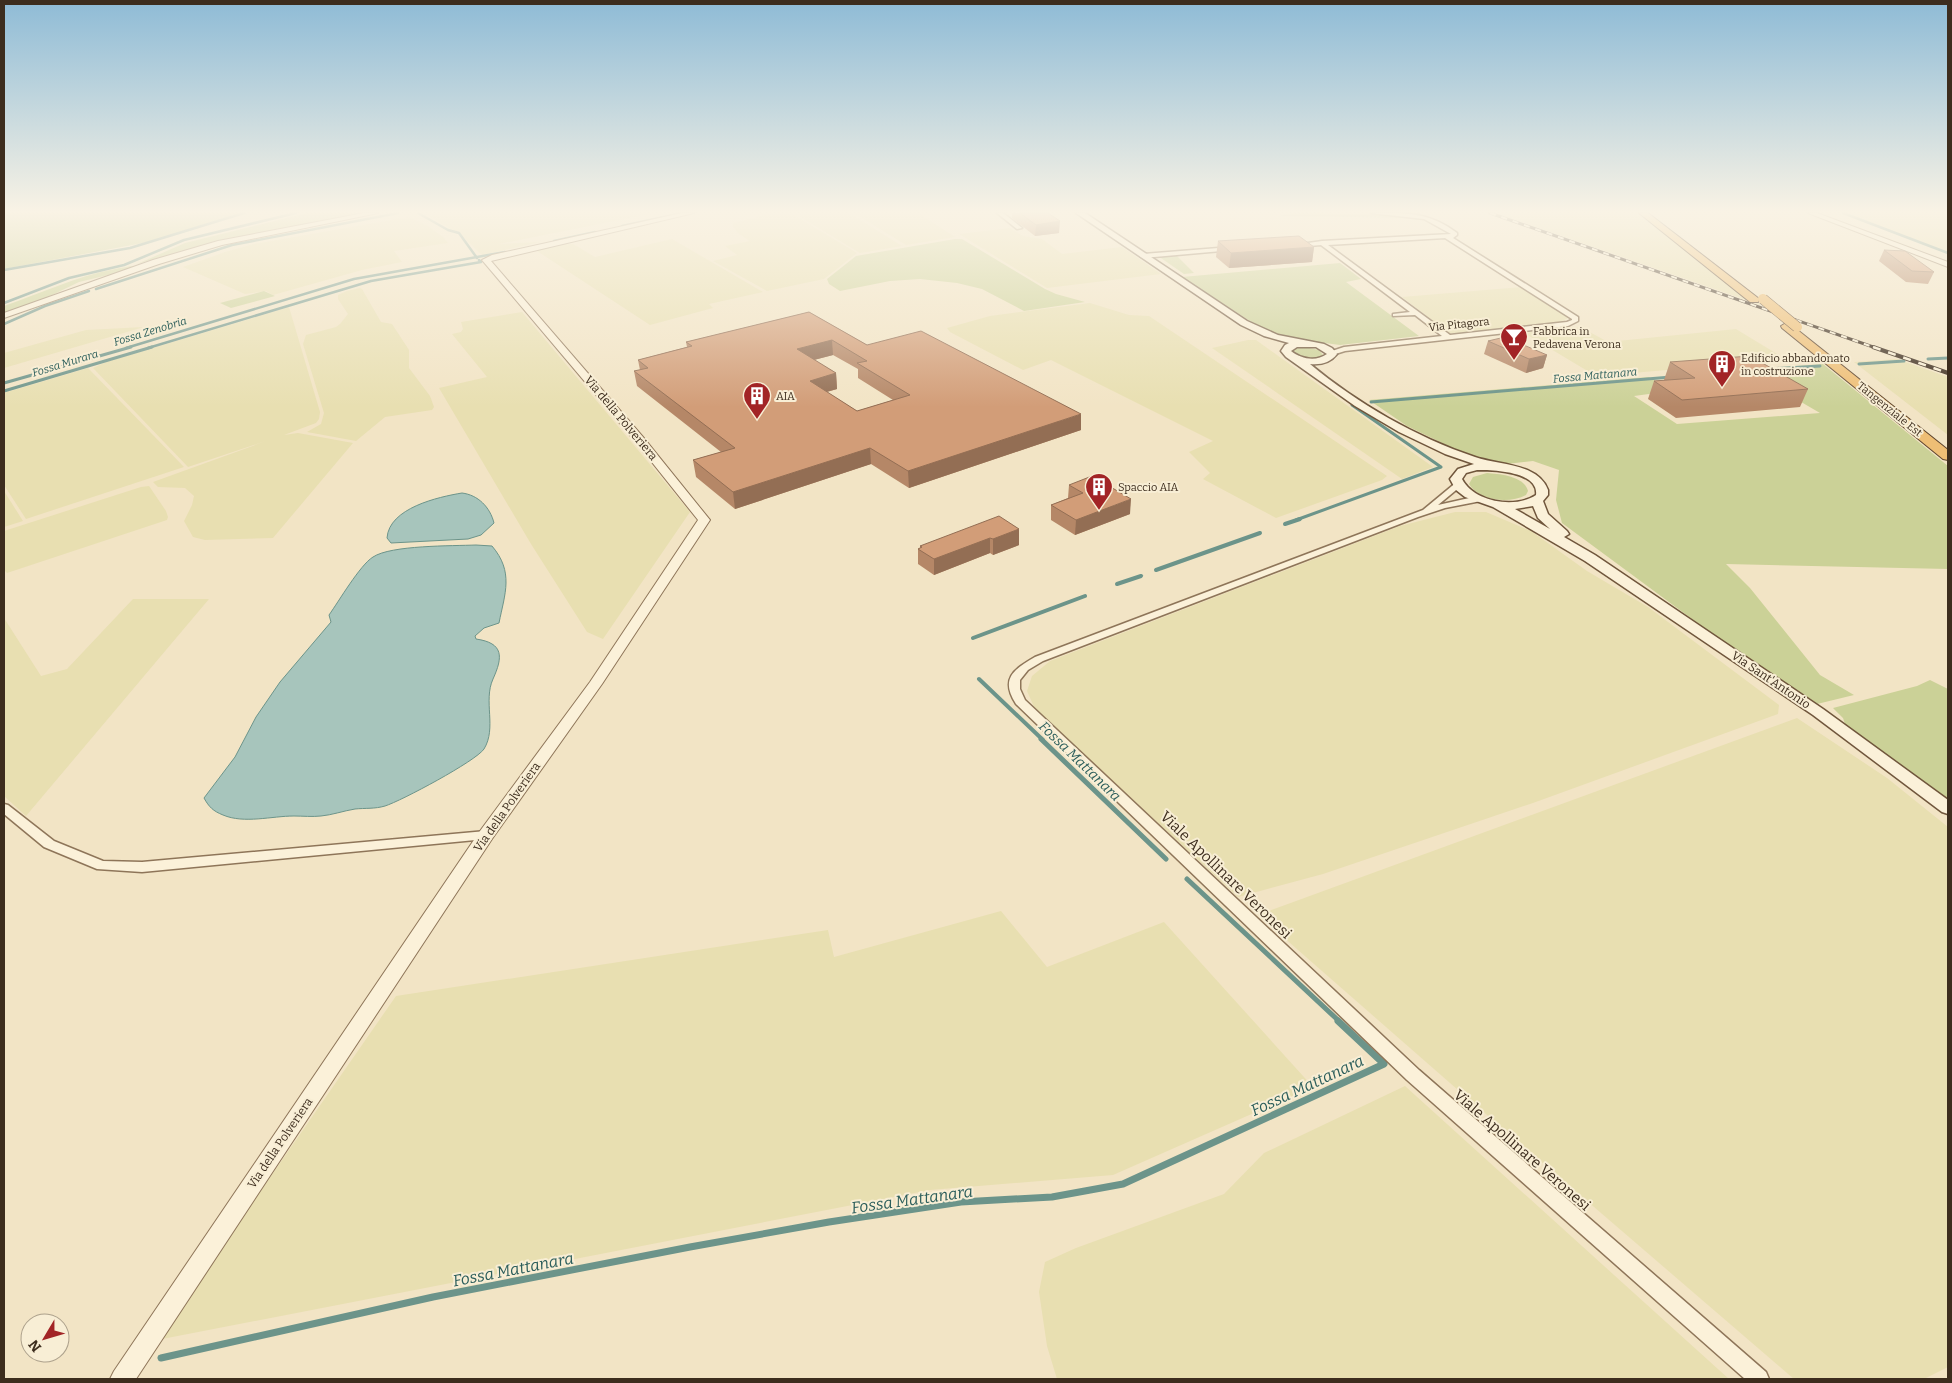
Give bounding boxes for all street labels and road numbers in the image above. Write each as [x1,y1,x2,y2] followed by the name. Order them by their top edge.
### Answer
[1428,315,1490,334] street label: Via Pitagora
[582,373,661,463] street label: Via della Polveriera
[1855,379,1925,439] street label: Tangenziale Est
[1729,648,1813,712] street label: Via Sant'Antonio
[471,759,543,854] street label: Via della Polveriera
[1157,808,1296,943] street label: Viale Apollinare Veronesi
[1450,1086,1595,1215] street label: Viale Apollinare Veronesi
[245,1095,316,1191] street label: Via della Polveriera

